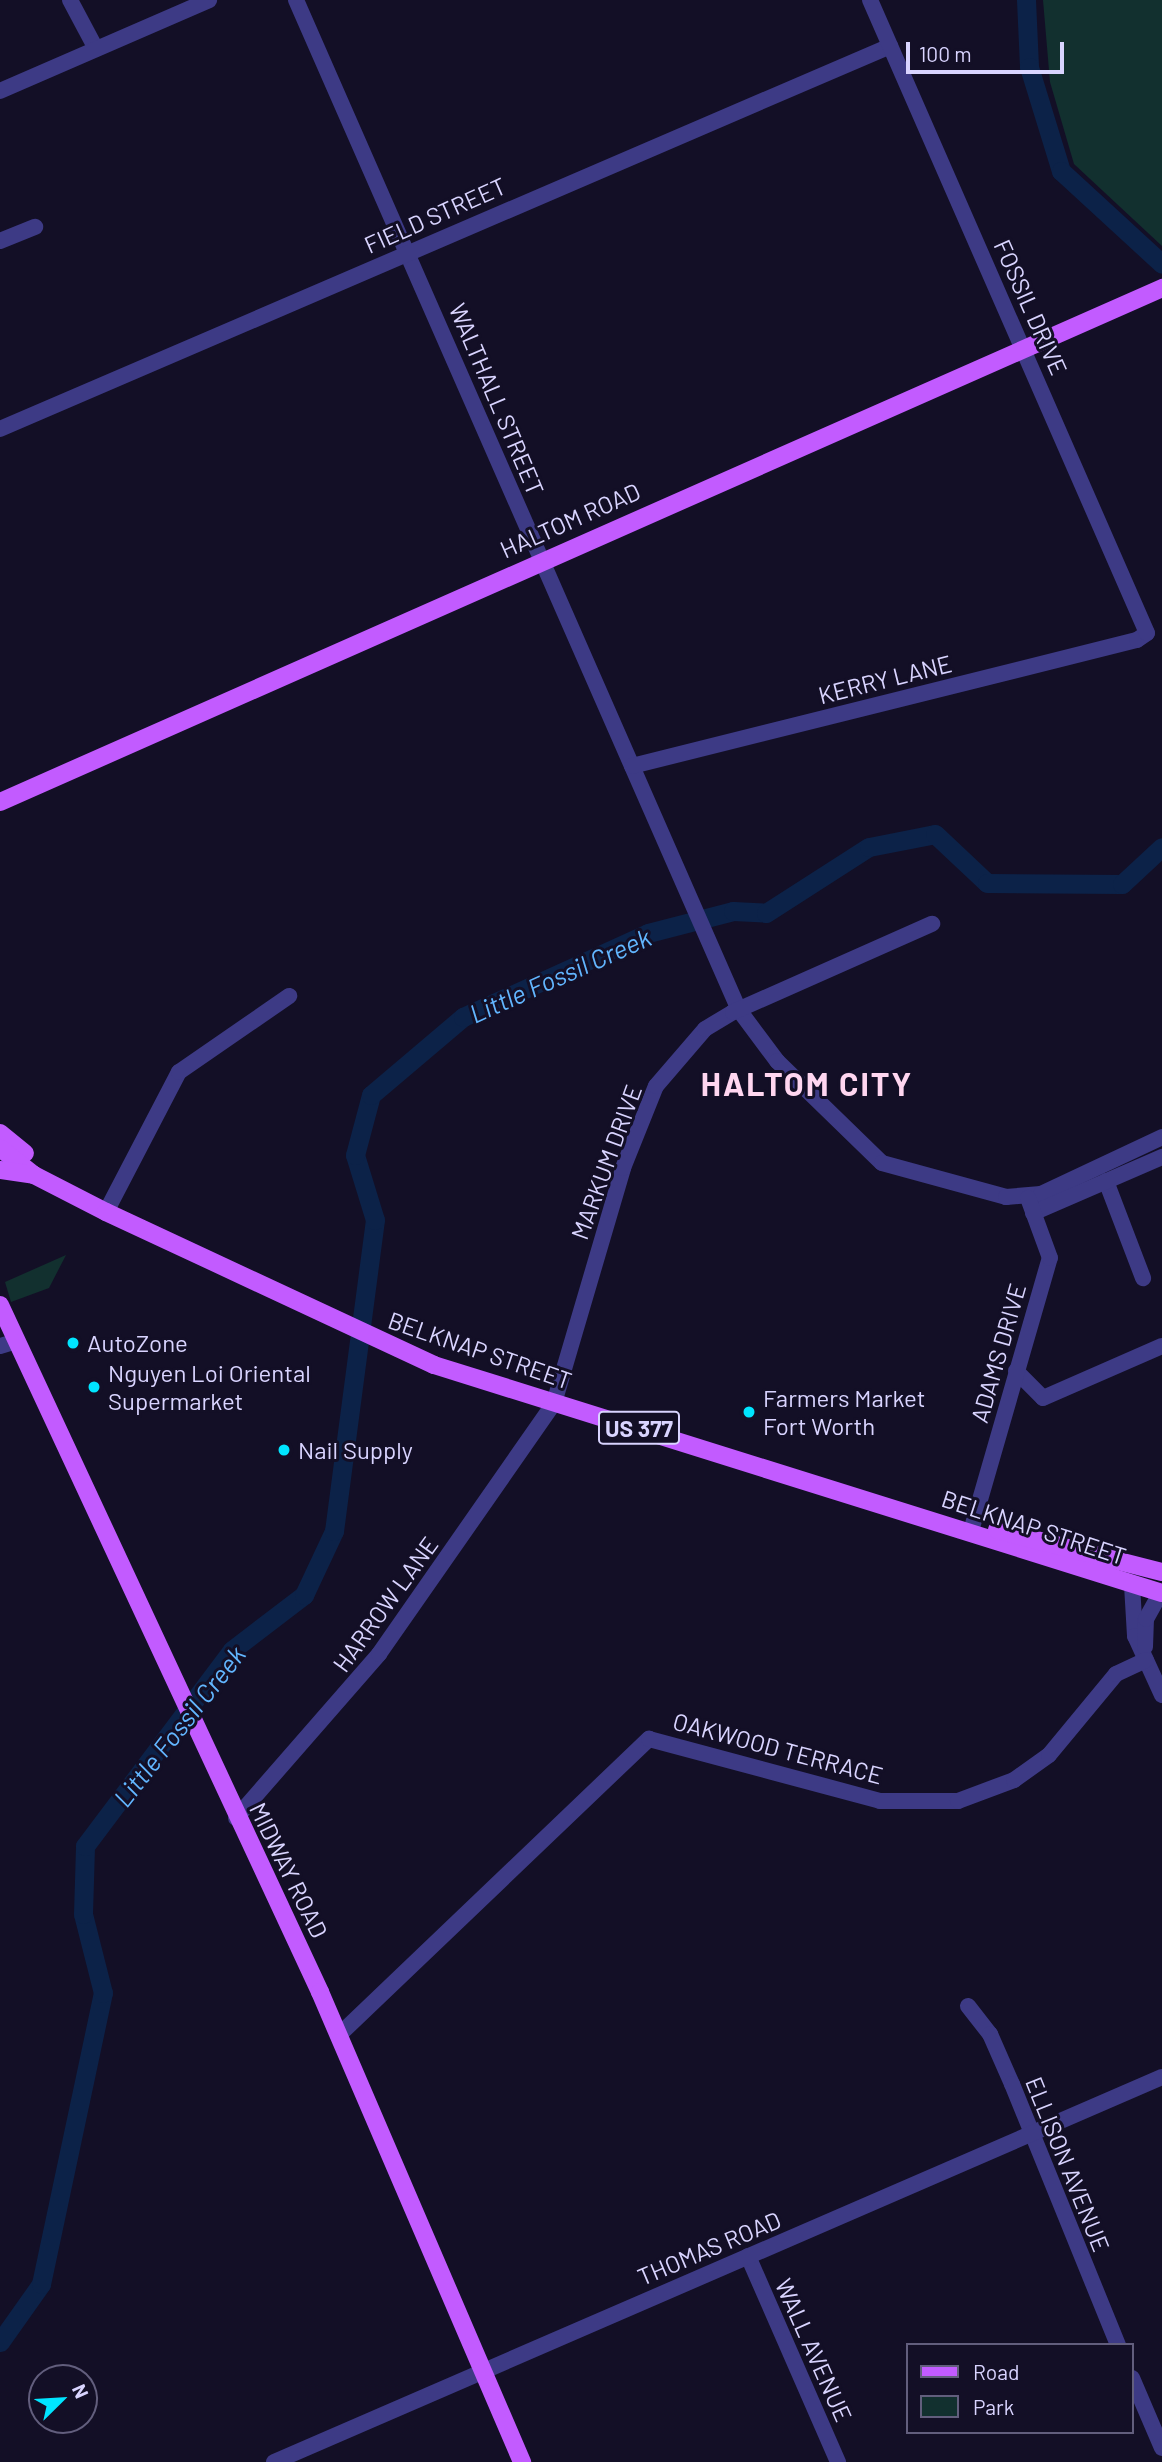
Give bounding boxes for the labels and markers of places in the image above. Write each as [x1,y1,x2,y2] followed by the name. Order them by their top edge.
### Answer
[87,1329,188,1357] place label: AutoZone
[65,1335,81,1351] marker: AutoZone
[108,1359,311,1415] place label: Nguyen Loi Oriental Supermarket
[86,1379,102,1395] marker: Nguyen Loi Oriental Supermarket
[763,1384,925,1440] place label: Farmers Market Fort Worth
[741,1404,757,1420] marker: Farmers Market Fort Worth
[298,1436,413,1464] place label: Nail Supply
[276,1442,292,1458] marker: Nail Supply

